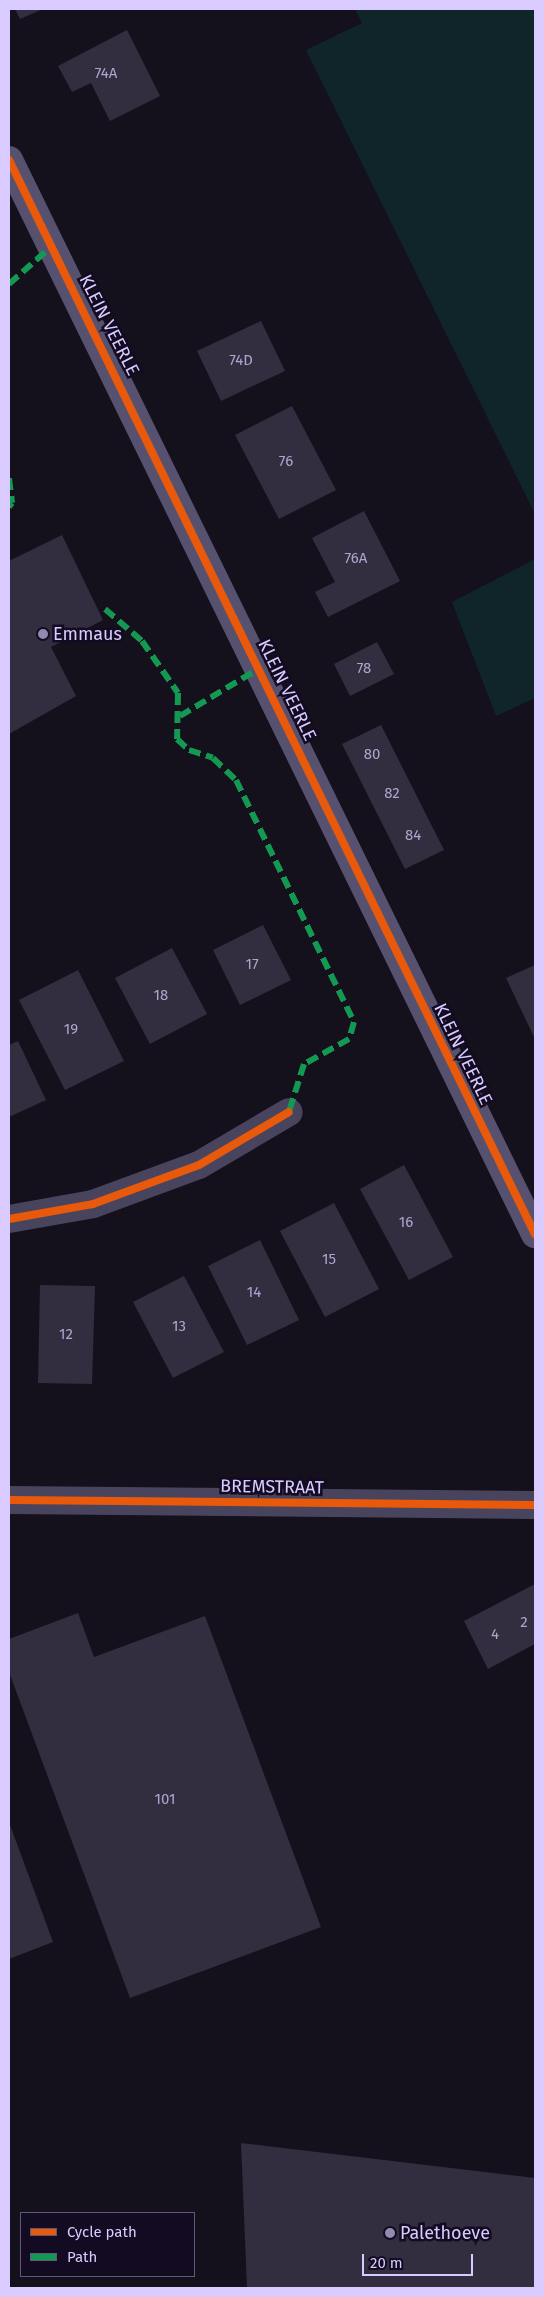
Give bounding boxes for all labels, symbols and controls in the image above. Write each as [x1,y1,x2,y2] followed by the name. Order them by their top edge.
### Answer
[95,65,117,83] house number: 74A
[74,271,144,379] street label: KLEIN VEERLE
[229,352,253,370] house number: 74D
[279,453,293,471] house number: 76
[345,550,367,568] house number: 76A
[53,623,122,645] place label: Emmaus
[37,628,49,640] marker: Emmaus
[253,636,321,744] street label: KLEIN VEERLE
[357,660,371,678] house number: 78
[364,746,380,764] house number: 80
[384,785,400,803] house number: 82
[405,827,421,845] house number: 84
[245,956,259,974] house number: 17
[154,987,168,1005] house number: 18
[429,1000,497,1108] street label: KLEIN VEERLE
[64,1021,78,1039] house number: 19
[399,1214,413,1232] house number: 16
[322,1251,336,1269] house number: 15
[247,1284,261,1302] house number: 14
[172,1318,186,1336] house number: 13
[59,1326,73,1344] house number: 12
[220,1475,324,1499] street label: BREMSTRAAT
[520,1614,528,1632] house number: 2
[491,1626,499,1644] house number: 4
[155,1791,175,1809] house number: 101
[20,2212,195,2277] legend
[400,2222,490,2244] place label: Palethoeve
[67,2223,137,2241] text: Cycle path
[384,2227,396,2239] marker: Palethoeve
[364,2244,475,2276] scale bar
[67,2248,97,2266] text: Path
[370,2254,403,2272] text: 20 m

